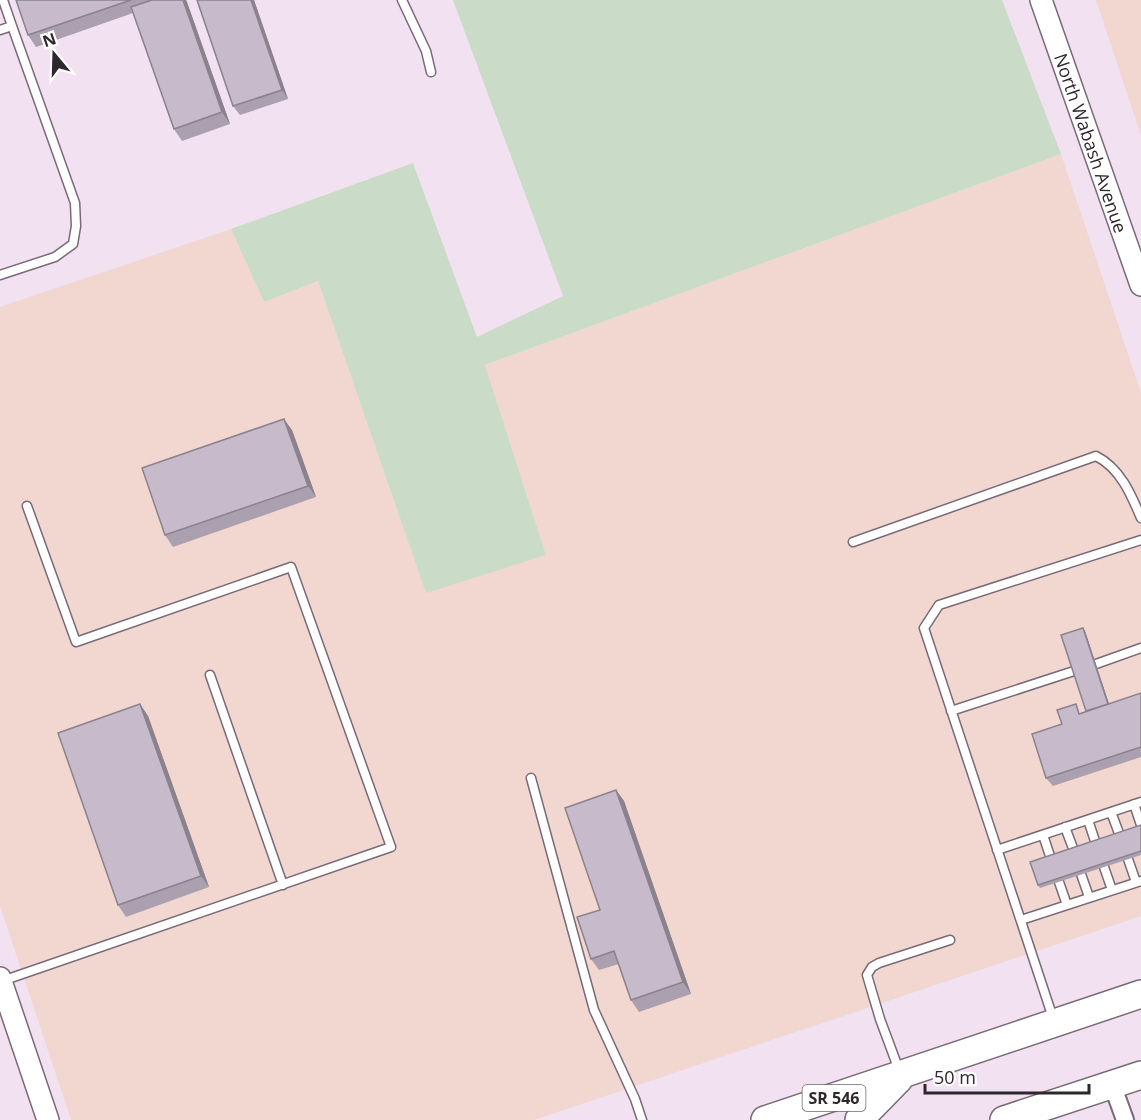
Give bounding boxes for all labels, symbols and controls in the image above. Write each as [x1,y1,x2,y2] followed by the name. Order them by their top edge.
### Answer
[24,24,84,84] north arrow
[39,27,59,52] text: N
[1049,50,1133,236] street label: North Wabash Avenue
[925,1057,1088,1095] scale bar
[934,1065,976,1089] text: 50 m
[802,1085,866,1111] road number: SR 546

